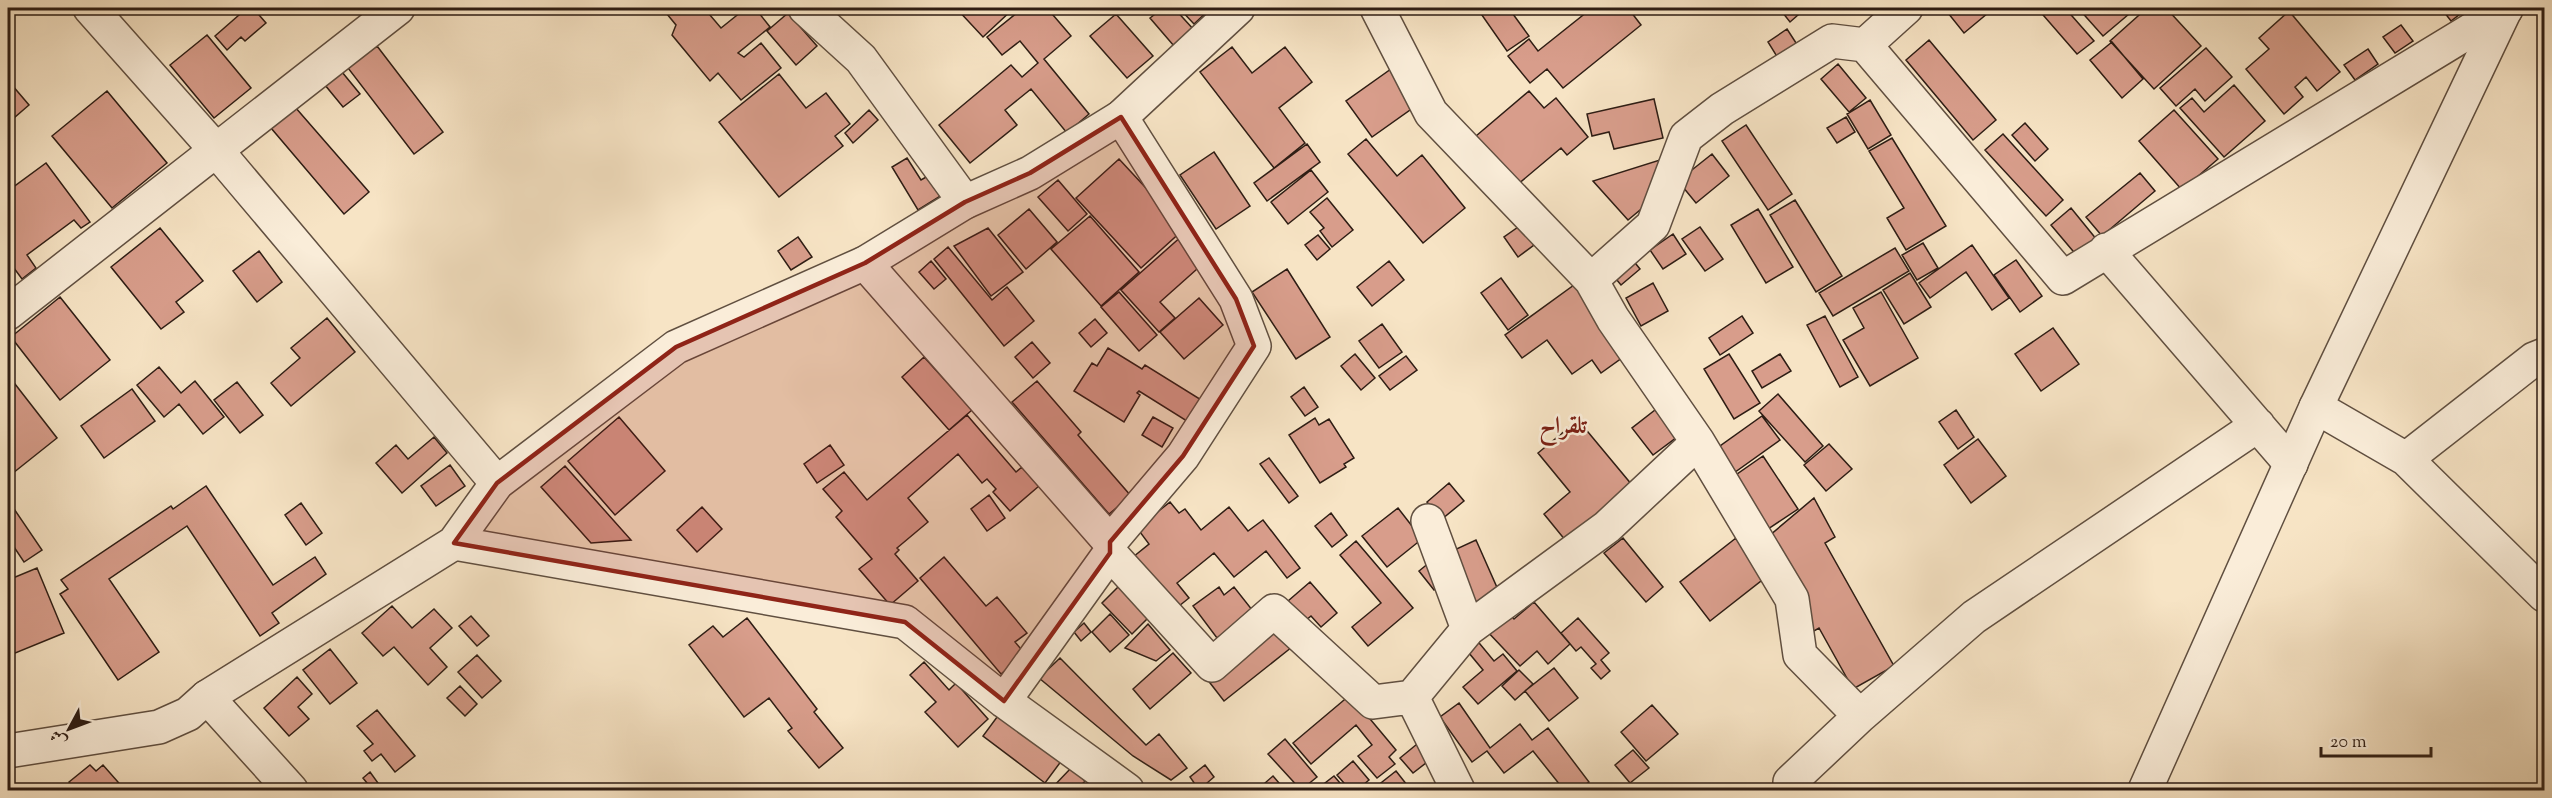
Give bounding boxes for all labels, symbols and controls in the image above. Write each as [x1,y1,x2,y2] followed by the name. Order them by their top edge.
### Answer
[1539,410,1588,447] district label: تلقراح
[39,699,99,759] north arrow
[2321,720,2430,758] scale bar
[46,724,73,751] text: ش
[2330,730,2367,756] text: 20 m

